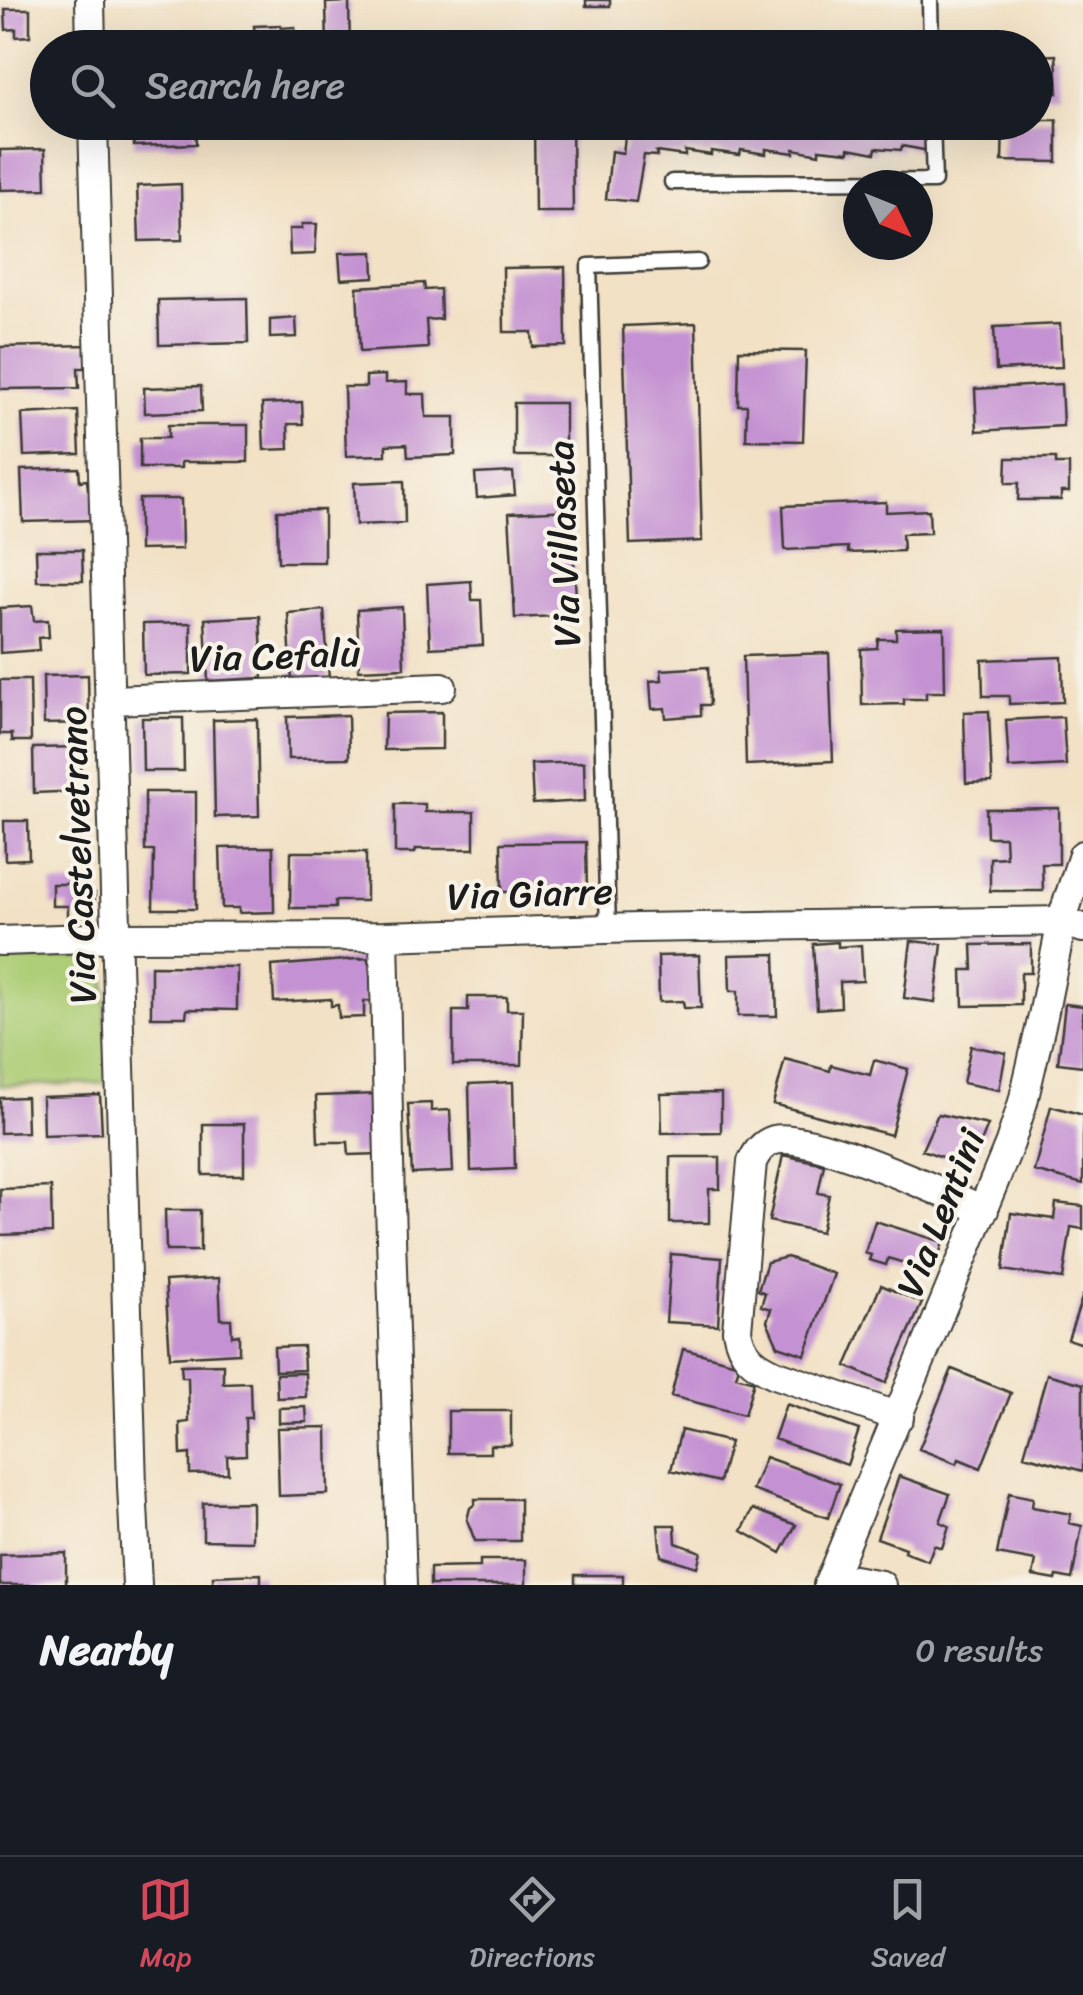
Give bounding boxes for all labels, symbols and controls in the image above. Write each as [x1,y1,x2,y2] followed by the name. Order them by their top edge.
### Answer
[30,30,1053,140] search box
[145,52,345,119] text: Search here
[65,58,120,113] icon: search
[843,170,933,260] north arrow
[527,440,601,648] street label: Via Villaseta
[188,620,362,692] street label: Via Cefalù
[39,705,117,1005] street label: Via Castelvetrano
[446,858,614,930] street label: Via Giarre
[877,1117,1006,1307] street label: Via Lentini
[40,1613,173,1687] text: Nearby
[915,1622,1043,1679] text: 0 results
[138,1872,193,1981] tab: Map
[469,1872,595,1981] tab: Directions
[871,1872,945,1981] tab: Saved

